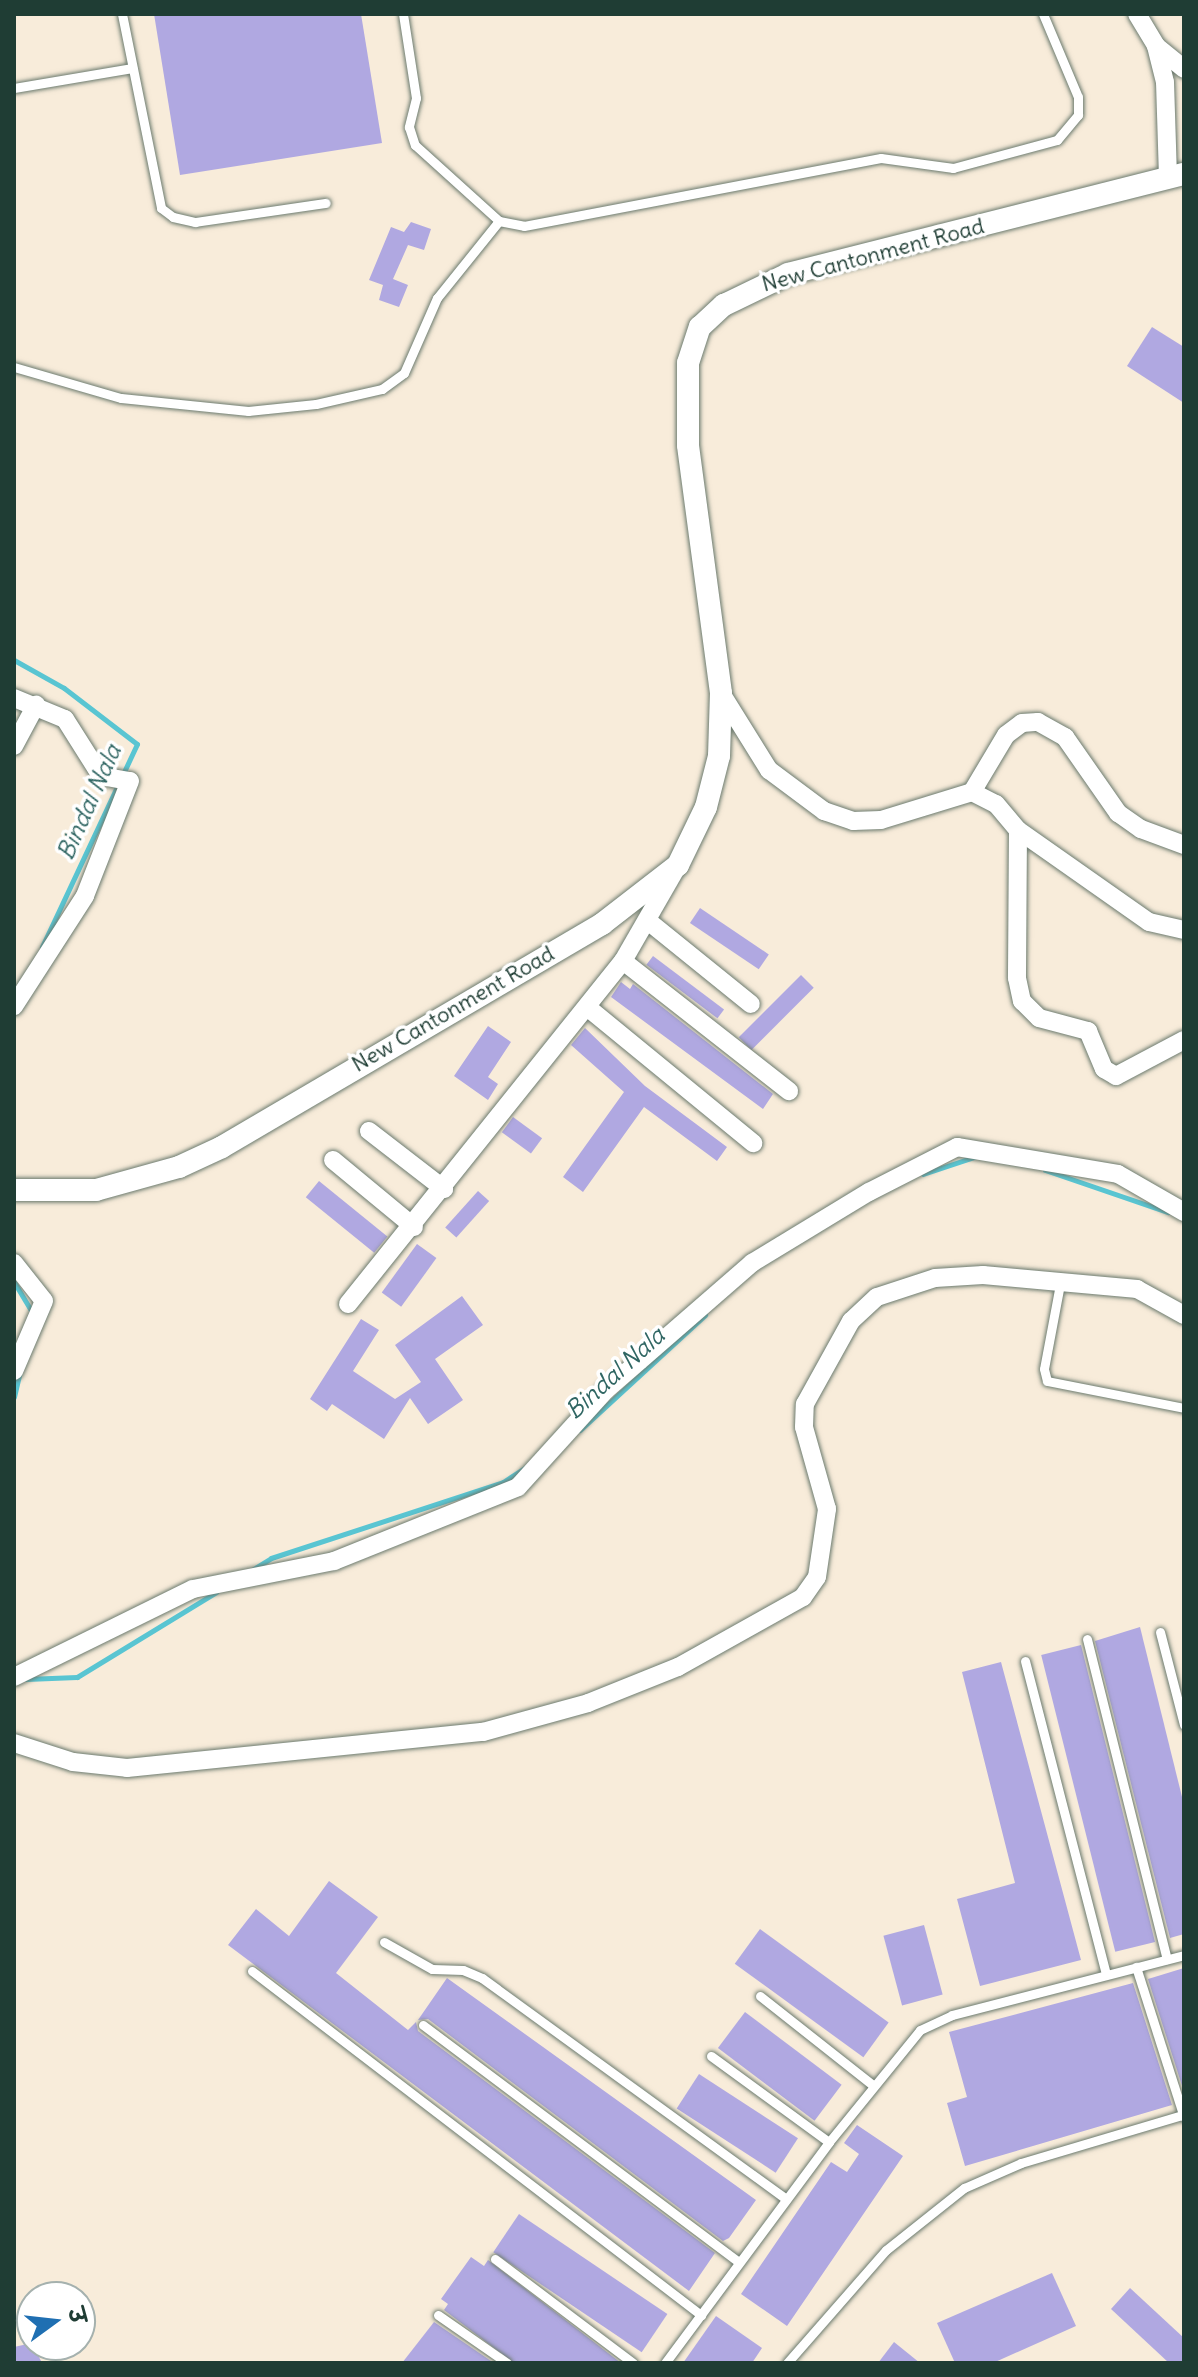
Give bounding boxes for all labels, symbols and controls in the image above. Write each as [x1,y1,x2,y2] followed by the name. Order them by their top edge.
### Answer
[759,213,987,297] street label: New Cantonment Road
[51,740,127,864] water label: Bindal Nala
[347,940,559,1078] street label: New Cantonment Road
[560,1321,670,1425] water label: Bindal Nala
[16,2281,96,2361] north arrow
[62,2305,93,2326] text: उ

